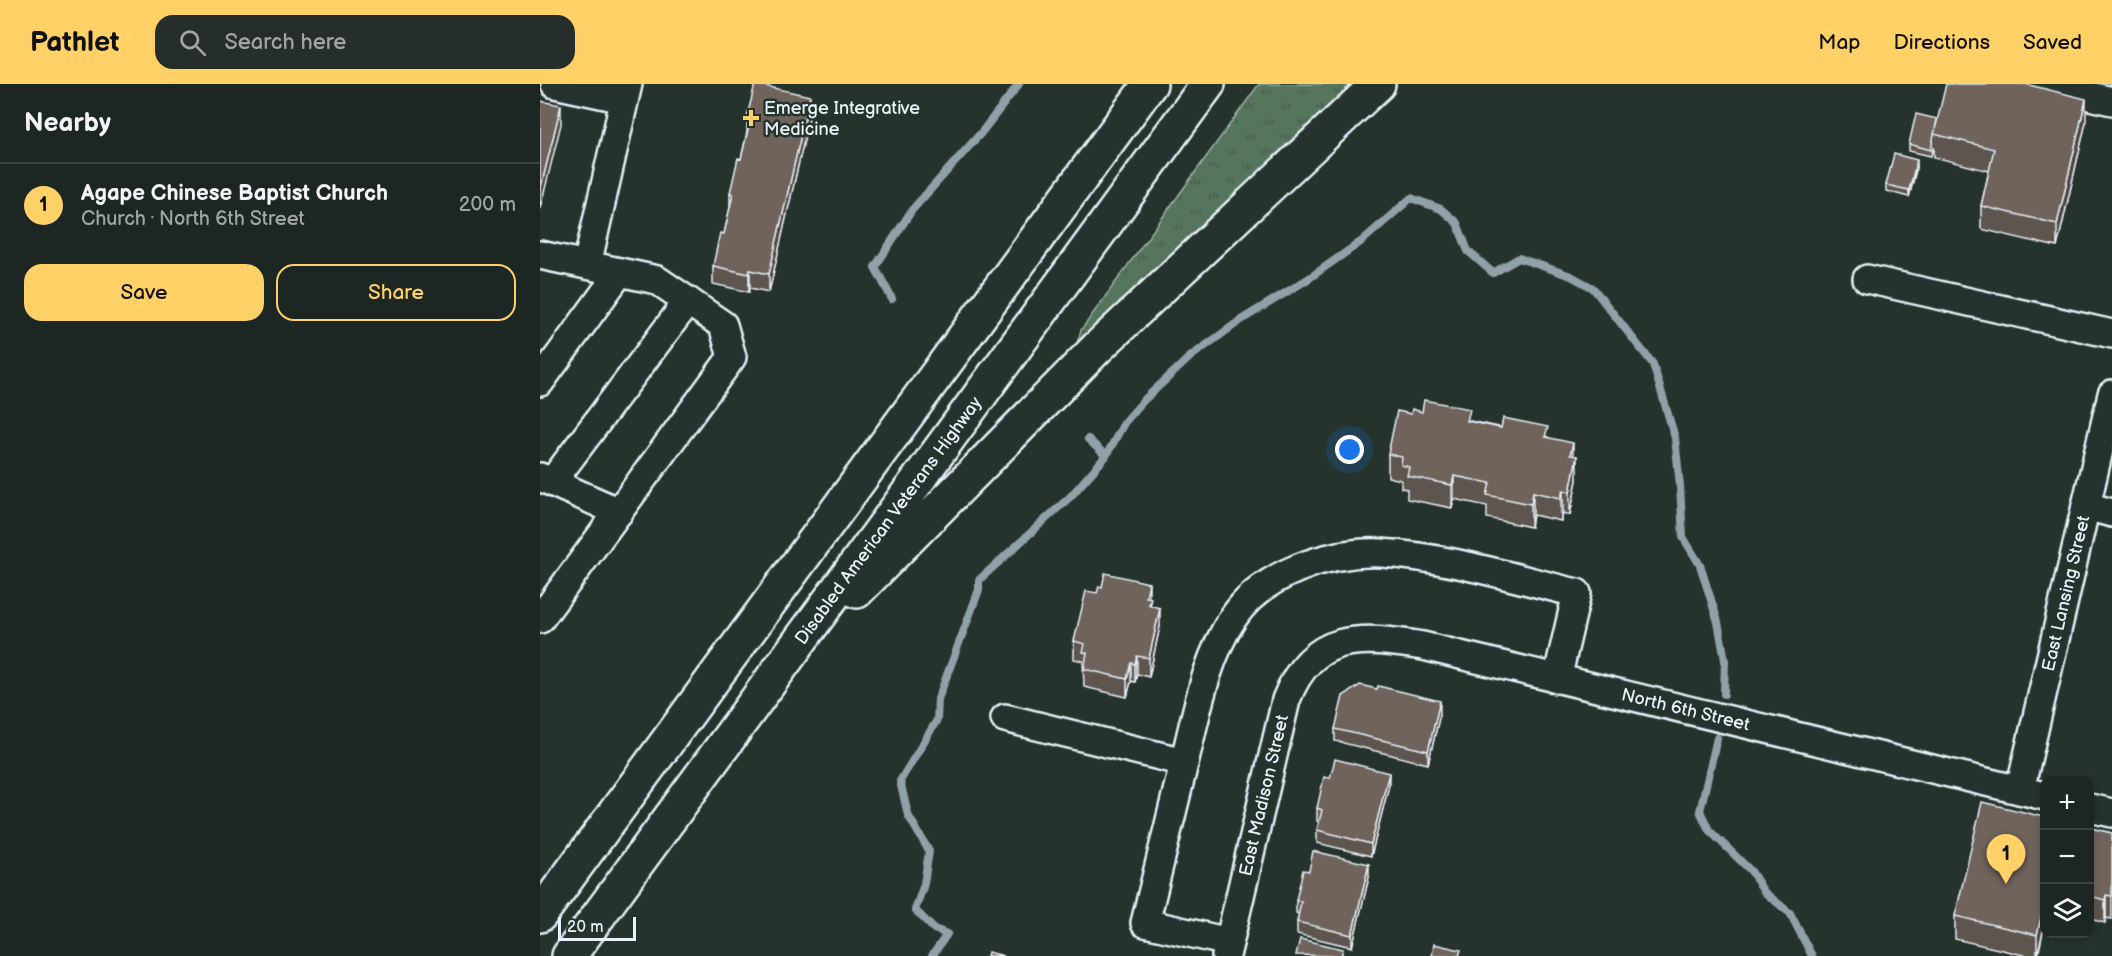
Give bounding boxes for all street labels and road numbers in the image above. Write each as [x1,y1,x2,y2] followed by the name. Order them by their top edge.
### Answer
[790,392,986,649] street label: Disabled American Veterans Highway
[2037,513,2094,673] street label: East Lansing Street
[1619,684,1752,735] street label: North 6th Street
[1235,712,1293,878] street label: East Madison Street

